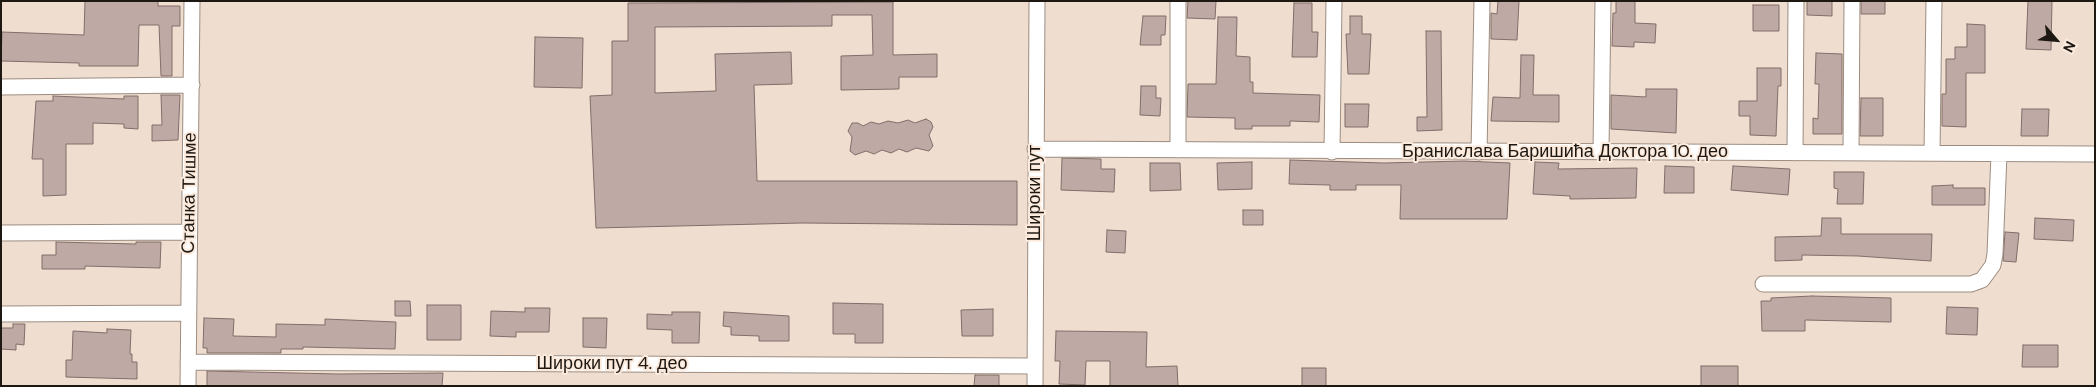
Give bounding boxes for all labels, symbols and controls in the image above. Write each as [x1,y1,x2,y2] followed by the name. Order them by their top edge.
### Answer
[2031,15,2081,65] north arrow
[2059,38,2080,55] text: N
[178,132,202,254] street label: Станка Тишме
[1402,141,1728,163] street label: Бранислава Баришића Доктора 10. део
[1024,145,1046,241] street label: Широки пут
[537,353,687,375] street label: Широки пут 4. део

